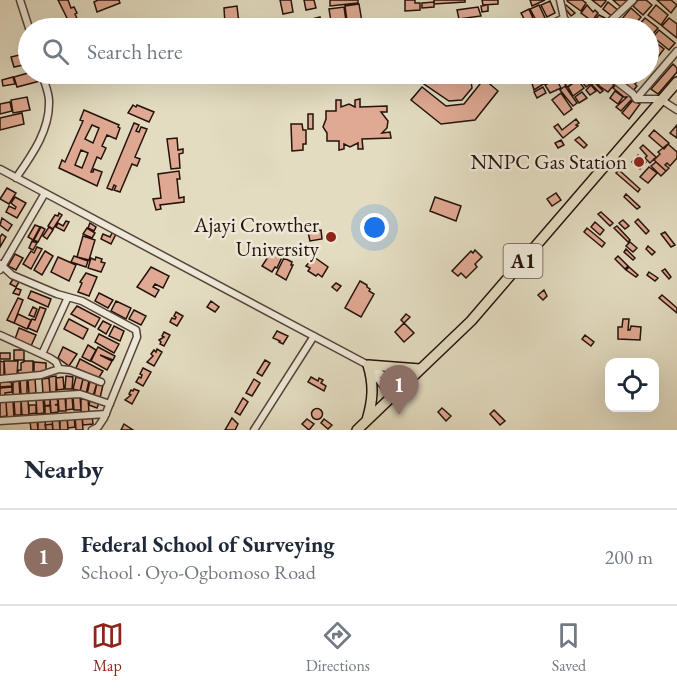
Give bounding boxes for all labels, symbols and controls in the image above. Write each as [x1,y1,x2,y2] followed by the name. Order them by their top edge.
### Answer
[18,18,659,84] search box
[39,35,72,68] icon: search
[87,37,182,66] text: Search here
[470,148,627,175] place label: NNPC Gas Station
[632,155,646,169] marker: NNPC Gas Station
[193,211,320,262] place label: Ajayi Crowther University
[360,213,389,242] your location
[324,230,338,244] marker: Ajayi Crowther University
[504,244,542,278] road number: A1
[605,358,659,412] map controls
[605,358,659,412] button: locate
[380,366,418,415] pin: 1
[24,452,104,486] text: Nearby
[81,530,335,559] text: Federal School of Surveying
[38,544,49,570] text: 1
[605,544,653,570] text: 200 m
[81,559,316,585] text: School · Oyo-Ogbomoso Road
[91,619,124,676] tab: Map
[306,619,370,676] tab: Directions
[552,619,586,676] tab: Saved

